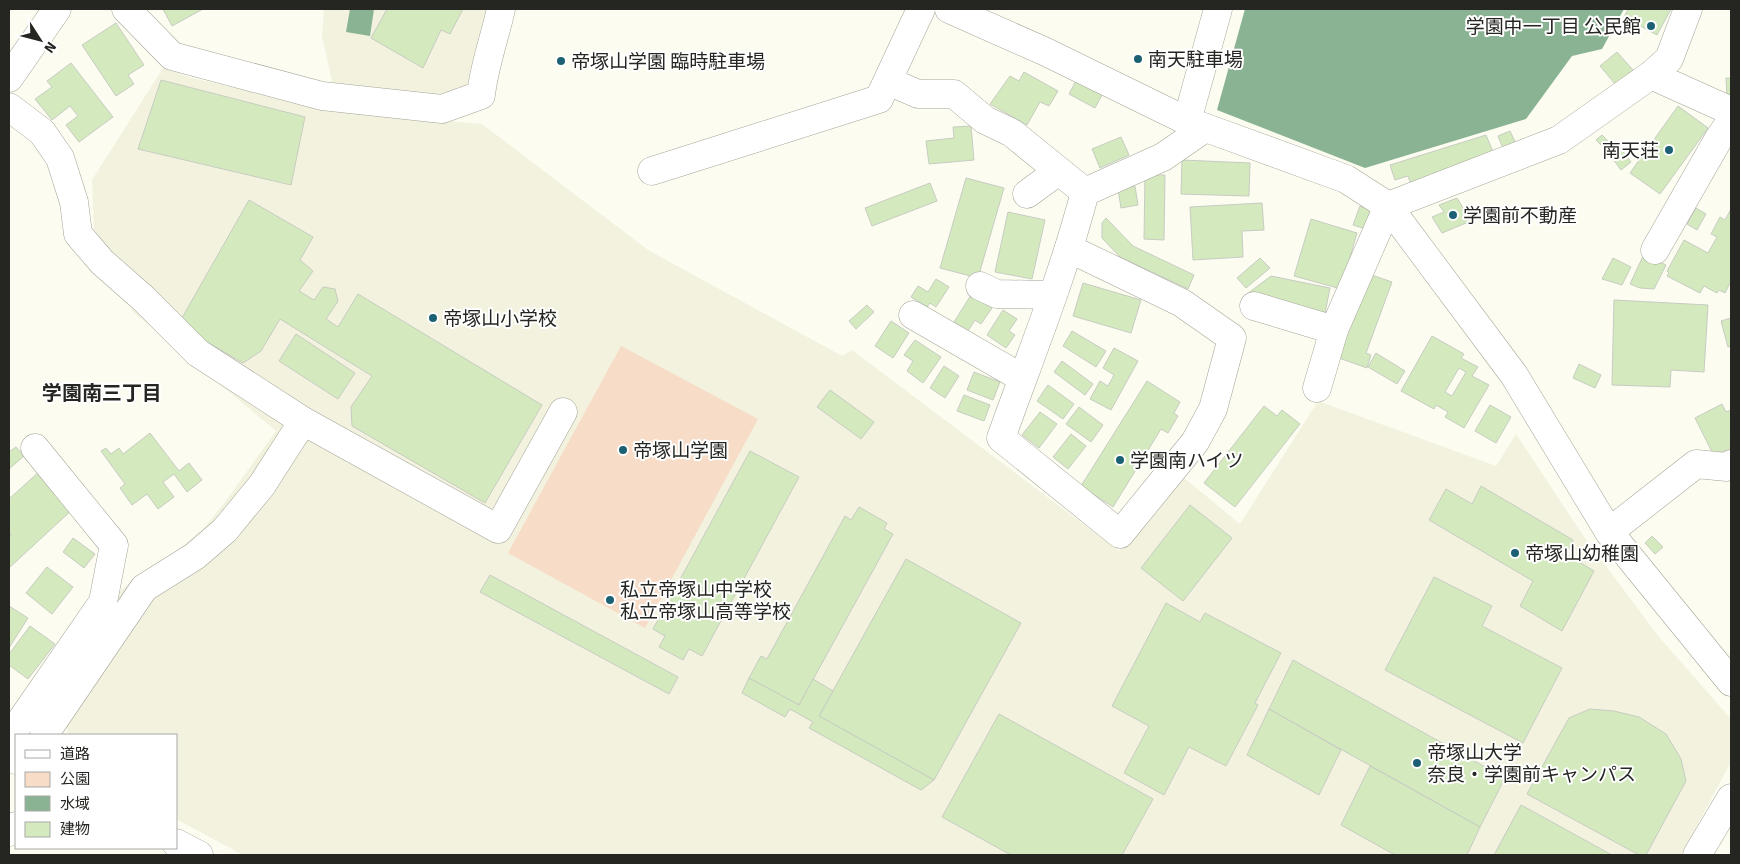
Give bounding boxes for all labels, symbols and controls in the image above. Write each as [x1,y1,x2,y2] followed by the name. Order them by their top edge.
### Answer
[15,15,65,65] north arrow
[1466,15,1641,39] place label: 学園中一丁目 公民館
[1645,20,1657,32] marker: 学園中一丁目 公民館
[40,38,60,56] text: N
[1148,48,1243,72] place label: 南天駐車場
[571,50,765,74] place label: 帝塚山学園 臨時駐車場
[1132,53,1144,65] marker: 南天駐車場
[555,55,567,67] marker: 帝塚山学園 臨時駐車場
[1602,139,1659,163] place label: 南天荘
[1663,144,1675,156] marker: 南天荘
[1463,204,1577,228] place label: 学園前不動産
[1447,209,1459,221] marker: 学園前不動産
[443,307,557,331] place label: 帝塚山小学校
[427,312,439,324] marker: 帝塚山小学校
[42,381,162,406] district label: 学園南三丁目
[633,439,728,463] place label: 帝塚山学園
[617,444,629,456] marker: 帝塚山学園
[1130,449,1244,473] place label: 学園南ハイツ
[1114,454,1126,466] marker: 学園南ハイツ
[1525,542,1639,566] place label: 帝塚山幼稚園
[1509,547,1521,559] marker: 帝塚山幼稚園
[620,578,791,624] place label: 私立帝塚山中学校 私立帝塚山高等学校
[604,594,616,606] marker: 私立帝塚山中学校 私立帝塚山高等学校
[15,734,178,849] legend
[1427,741,1636,787] place label: 帝塚山大学 奈良・学園前キャンパス
[60,745,90,763] text: 道路
[1411,757,1423,769] marker: 帝塚山大学 奈良・学園前キャンパス
[60,770,90,788] text: 公園
[60,795,90,813] text: 水域
[60,820,90,838] text: 建物

